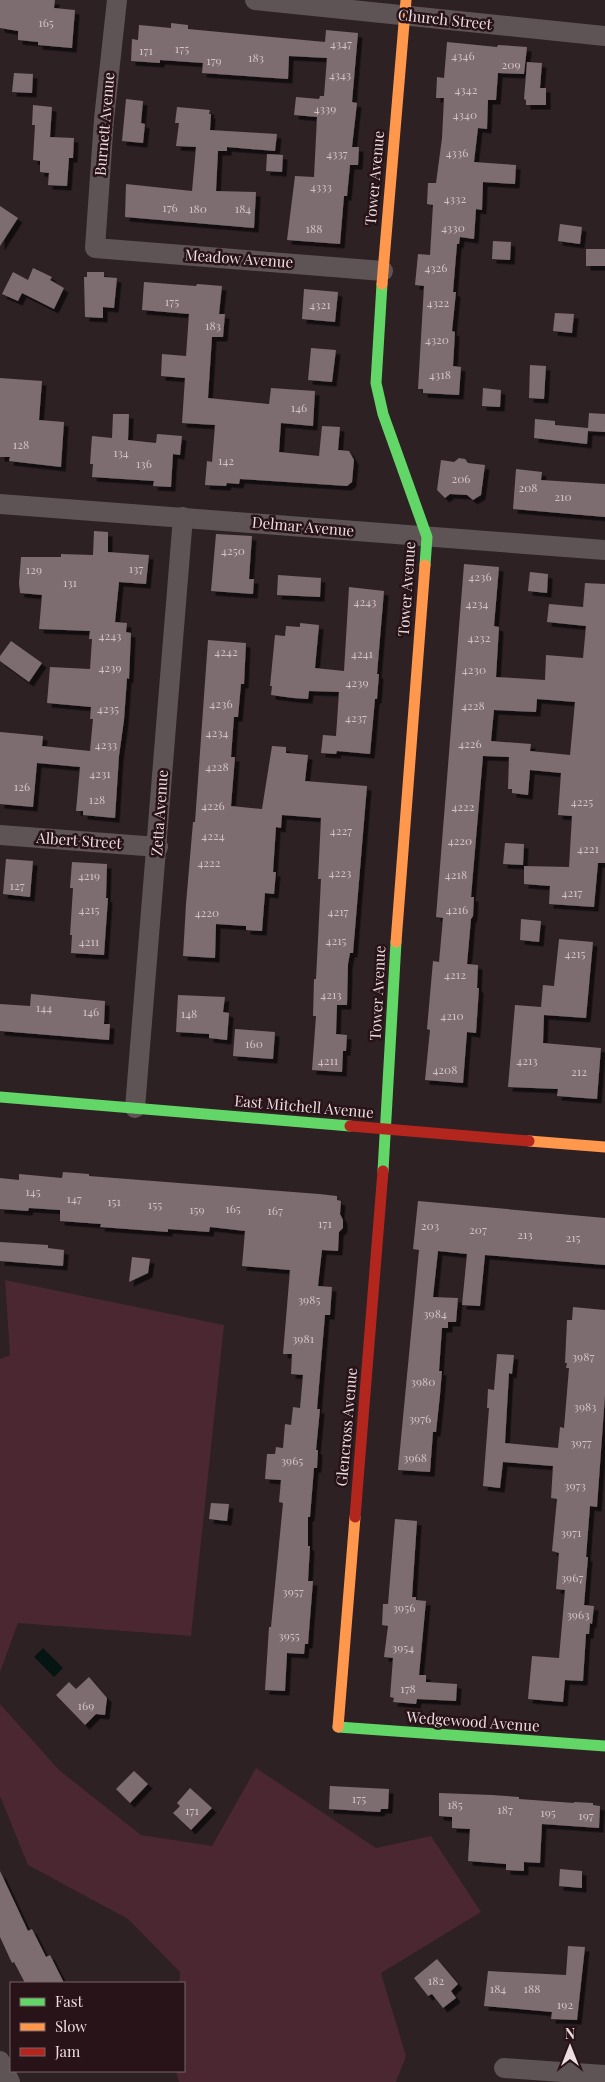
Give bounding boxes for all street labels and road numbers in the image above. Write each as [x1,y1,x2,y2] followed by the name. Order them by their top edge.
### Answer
[397,4,494,34] street label: Church Street
[90,71,118,176] street label: Burnett Avenue
[360,130,388,226] street label: Tower Avenue
[184,244,294,272] street label: Meadow Avenue
[251,512,355,540] street label: Delmar Avenue
[393,541,419,637] street label: Tower Avenue
[146,769,172,857] street label: Zetta Avenue
[35,827,123,853] street label: Albert Street
[365,945,389,1041] street label: Tower Avenue
[234,1090,375,1122] street label: East Mitchell Avenue
[331,1367,361,1487] street label: Glencross Avenue
[405,1706,540,1736] street label: Wedgewood Avenue

